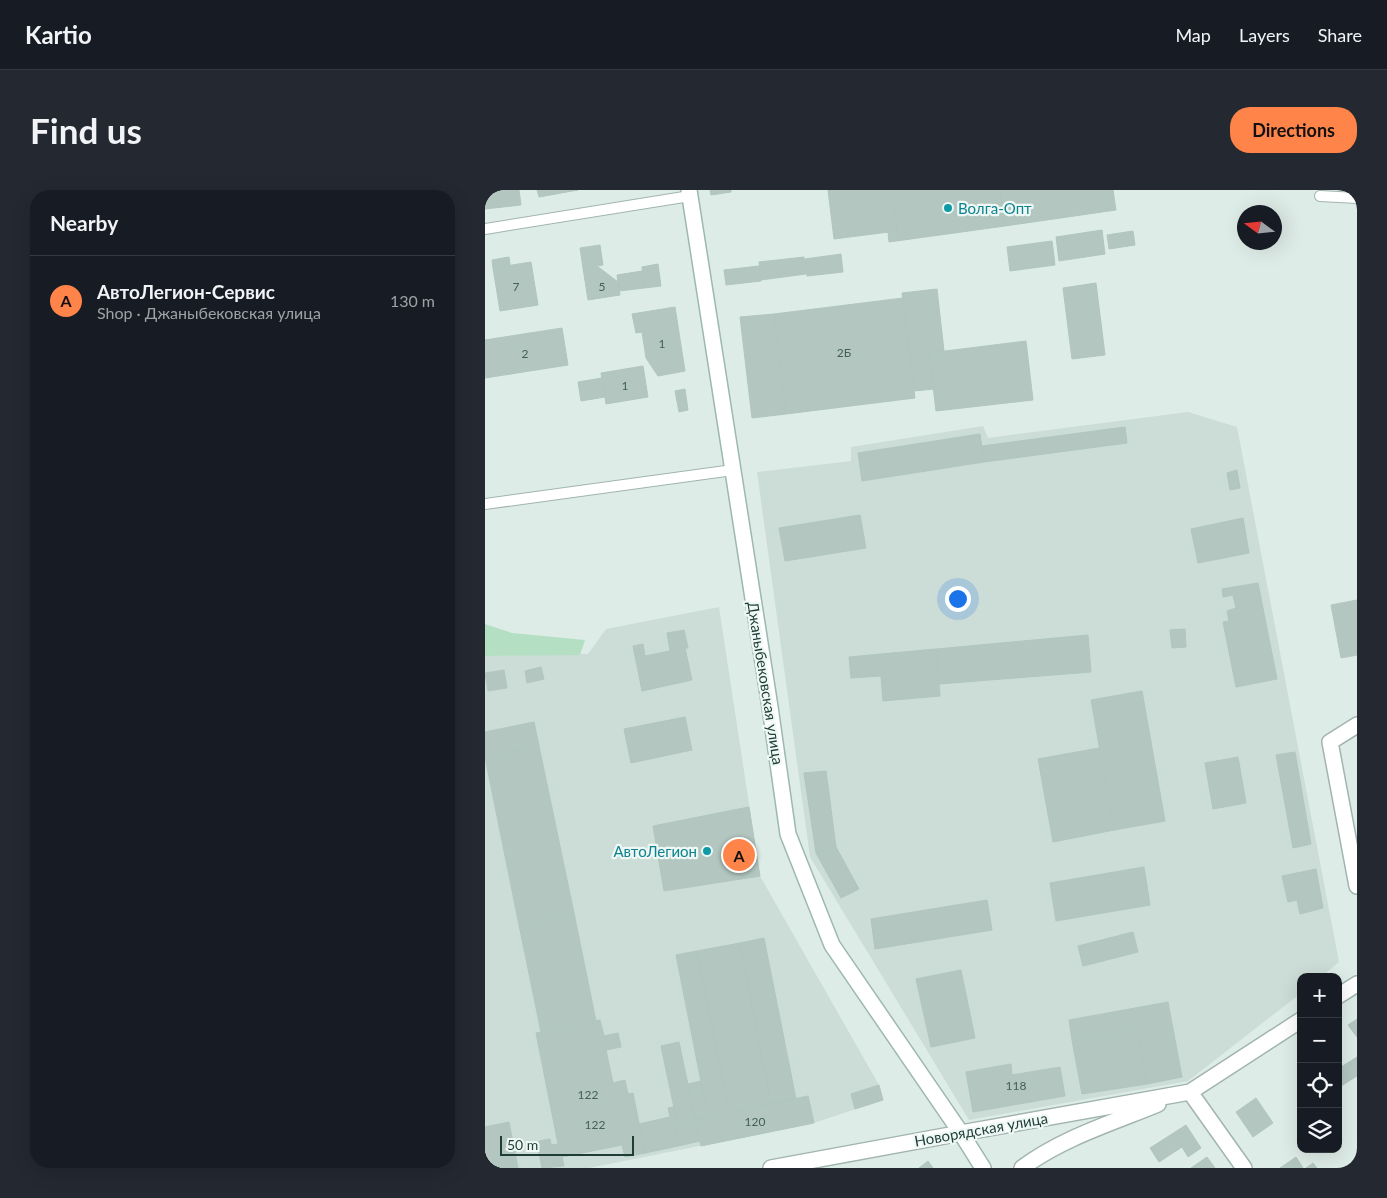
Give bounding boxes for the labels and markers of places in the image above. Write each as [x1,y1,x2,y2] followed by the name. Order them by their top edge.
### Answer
[958,199,1032,217] place label: Волга-Опт
[942,202,954,214] marker: Волга-Опт
[723,836,755,874] pin: A
[613,842,697,860] place label: АвтоЛегион
[701,845,713,857] marker: АвтоЛегион

